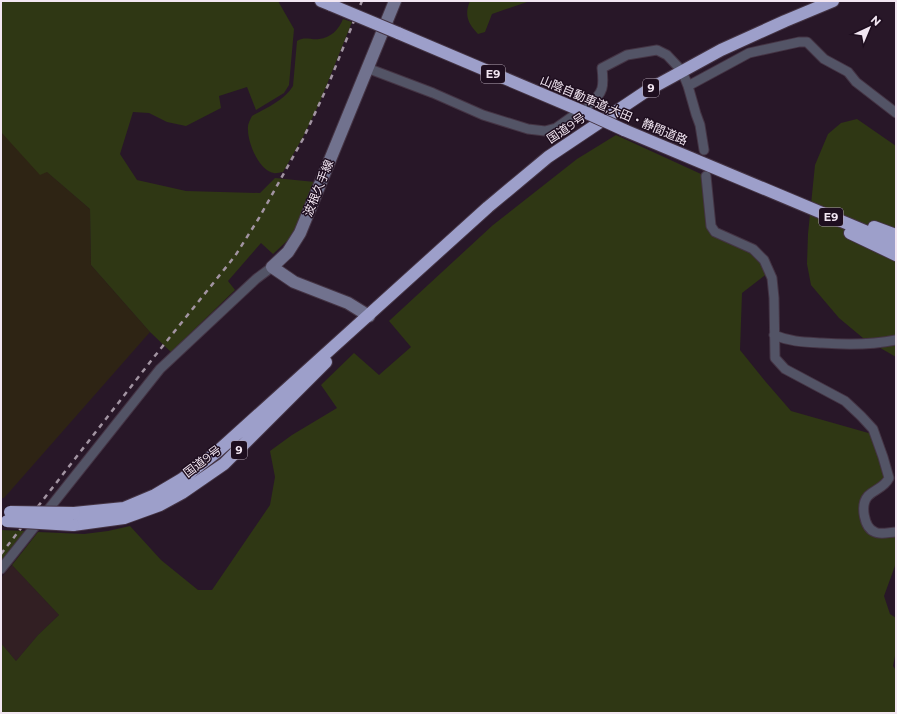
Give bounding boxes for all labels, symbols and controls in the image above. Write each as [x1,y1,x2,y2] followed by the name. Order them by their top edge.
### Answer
[849,8,889,48] north arrow
[868,13,884,29] text: N
[481,65,505,83] road number: E9
[538,72,690,148] street label: 山陰自動車道;大田・静間道路
[643,79,659,97] road number: 9
[544,110,588,146] street label: 国道9号
[300,157,336,219] street label: 波根久手線
[819,208,843,226] road number: E9
[231,441,247,459] road number: 9
[180,442,224,480] street label: 国道9号

